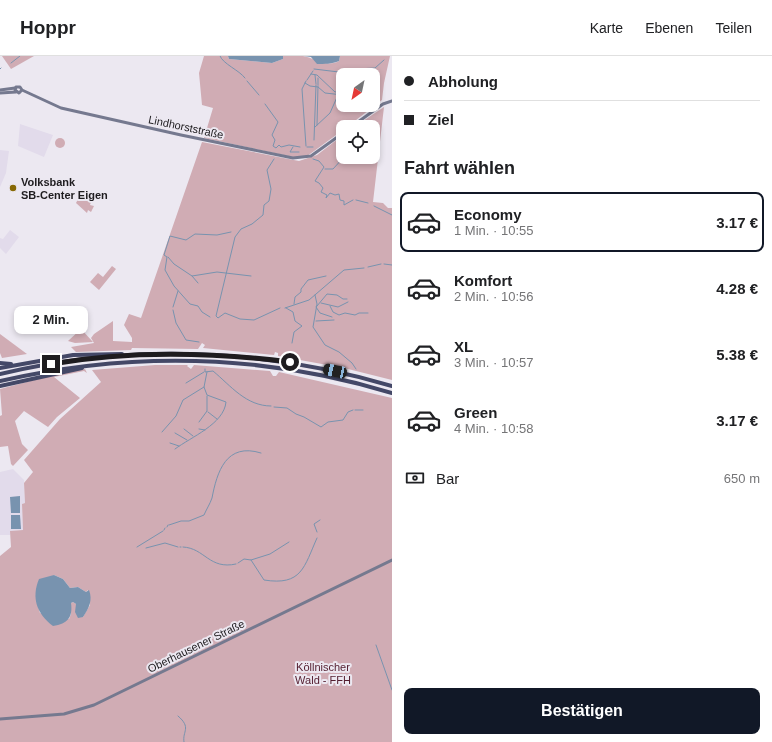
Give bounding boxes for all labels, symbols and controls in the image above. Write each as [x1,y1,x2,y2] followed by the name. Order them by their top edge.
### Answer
[20,17,76,38] text: Hoppr
[590,20,623,36] text: Karte
[645,20,693,36] text: Ebenen
[715,20,752,36] text: Teilen
[336,68,380,112] north arrow
[336,68,380,164] map controls
[428,73,498,90] text: Abholung
[428,111,454,128] text: Ziel
[147,113,225,141] street label: Lindhorststraße
[336,120,380,164] button: locate
[404,158,515,178] text: Fahrt wählen
[21,176,108,201] place label: Volksbank SB-Center Eigen
[8,183,18,193] marker: Volksbank SB-Center Eigen
[406,204,442,240] icon: car
[454,206,522,223] text: Economy
[716,214,758,231] text: 3.17 €
[454,223,534,238] text: 1 Min. · 10:55
[406,270,442,306] icon: car
[454,272,512,289] text: Komfort
[716,280,758,297] text: 4.28 €
[454,289,534,304] text: 2 Min. · 10:56
[14,306,88,334] callout: 2 Min.
[33,312,69,327] text: 2 Min.
[406,336,442,372] icon: car
[454,338,473,355] text: XL
[716,346,758,363] text: 5.38 €
[281,353,299,371] route start
[42,355,60,373] route end
[454,355,534,370] text: 3 Min. · 10:57
[322,363,348,379] car
[406,402,442,438] icon: car
[454,404,497,421] text: Green
[716,412,758,429] text: 3.17 €
[454,421,534,436] text: 4 Min. · 10:58
[404,467,426,489] icon: cash
[436,470,459,487] text: Bar
[724,471,760,486] text: 650 m
[146,617,246,675] street label: Oberhausener Straße
[295,661,351,686] park label: Köllnischer Wald - FFH
[404,688,760,734] button: Bestätigen

